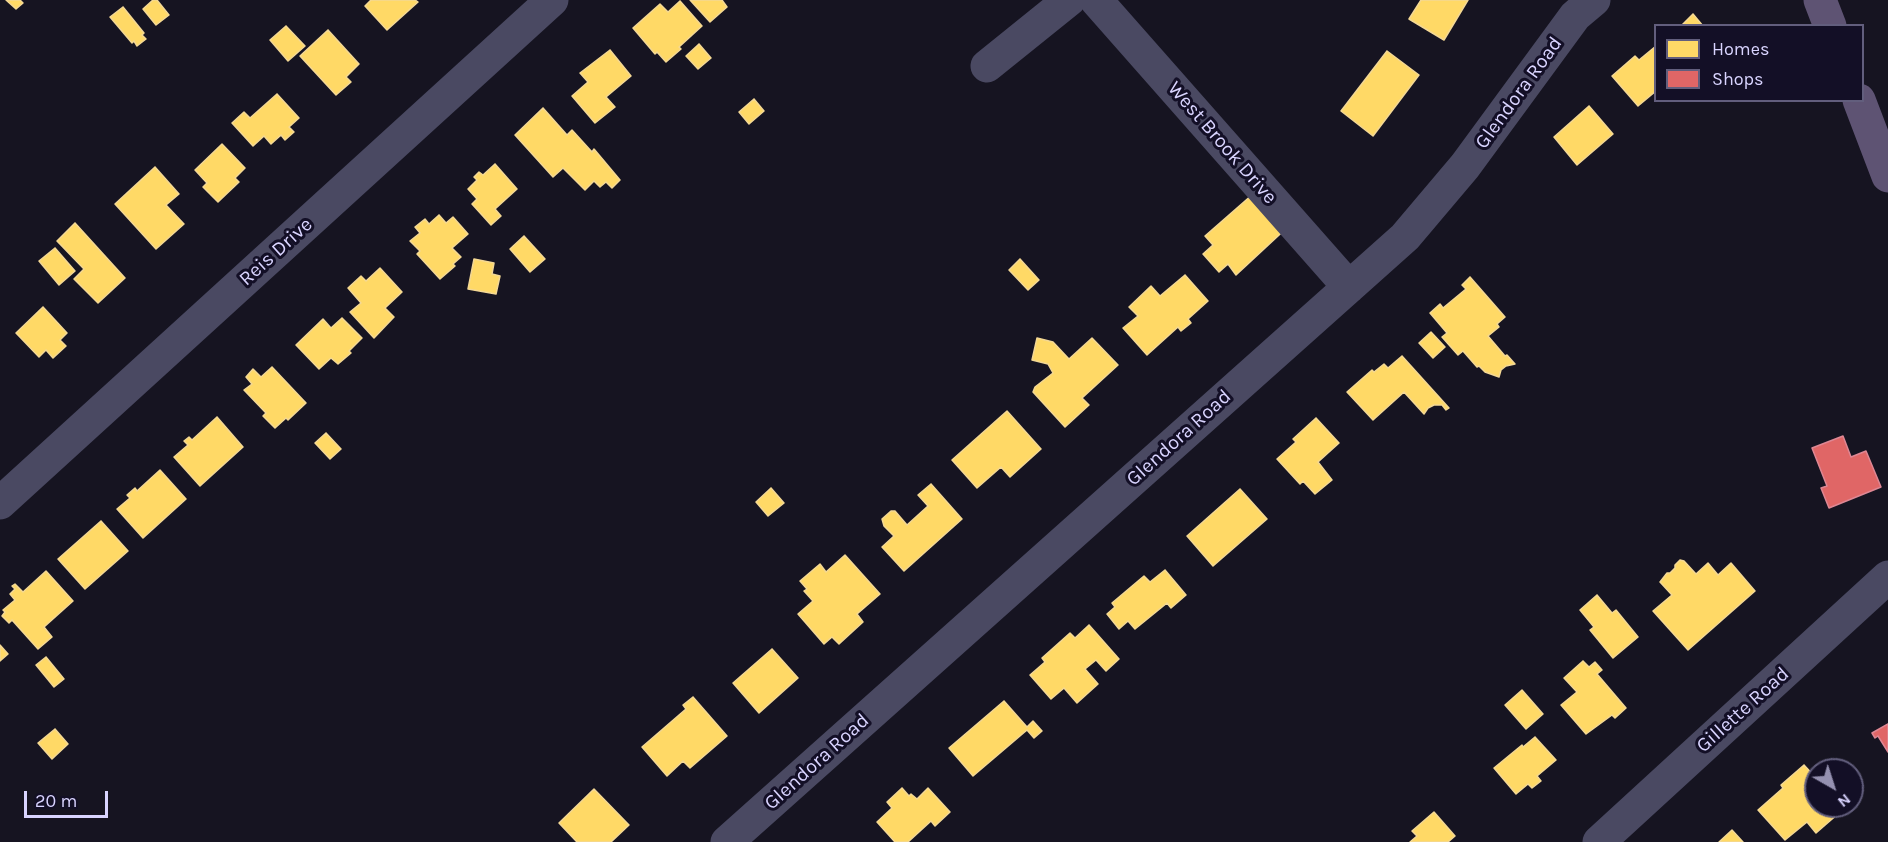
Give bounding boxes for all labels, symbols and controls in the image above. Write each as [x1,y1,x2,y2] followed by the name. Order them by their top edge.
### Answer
[1654,24,1864,102] legend
[1470,32,1568,154] street label: Glendora Road
[1712,38,1769,60] text: Homes
[1712,68,1764,90] text: Shops
[1162,77,1282,209] street label: West Brook Drive
[234,213,318,291] street label: Reis Drive
[1122,385,1236,491] street label: Glendora Road
[1692,662,1794,758] street label: Gillette Road
[760,709,874,815] street label: Glendora Road
[1804,758,1864,818] north arrow
[27,779,111,817] scale bar
[35,790,77,812] text: 20 m
[1834,790,1855,812] text: N

